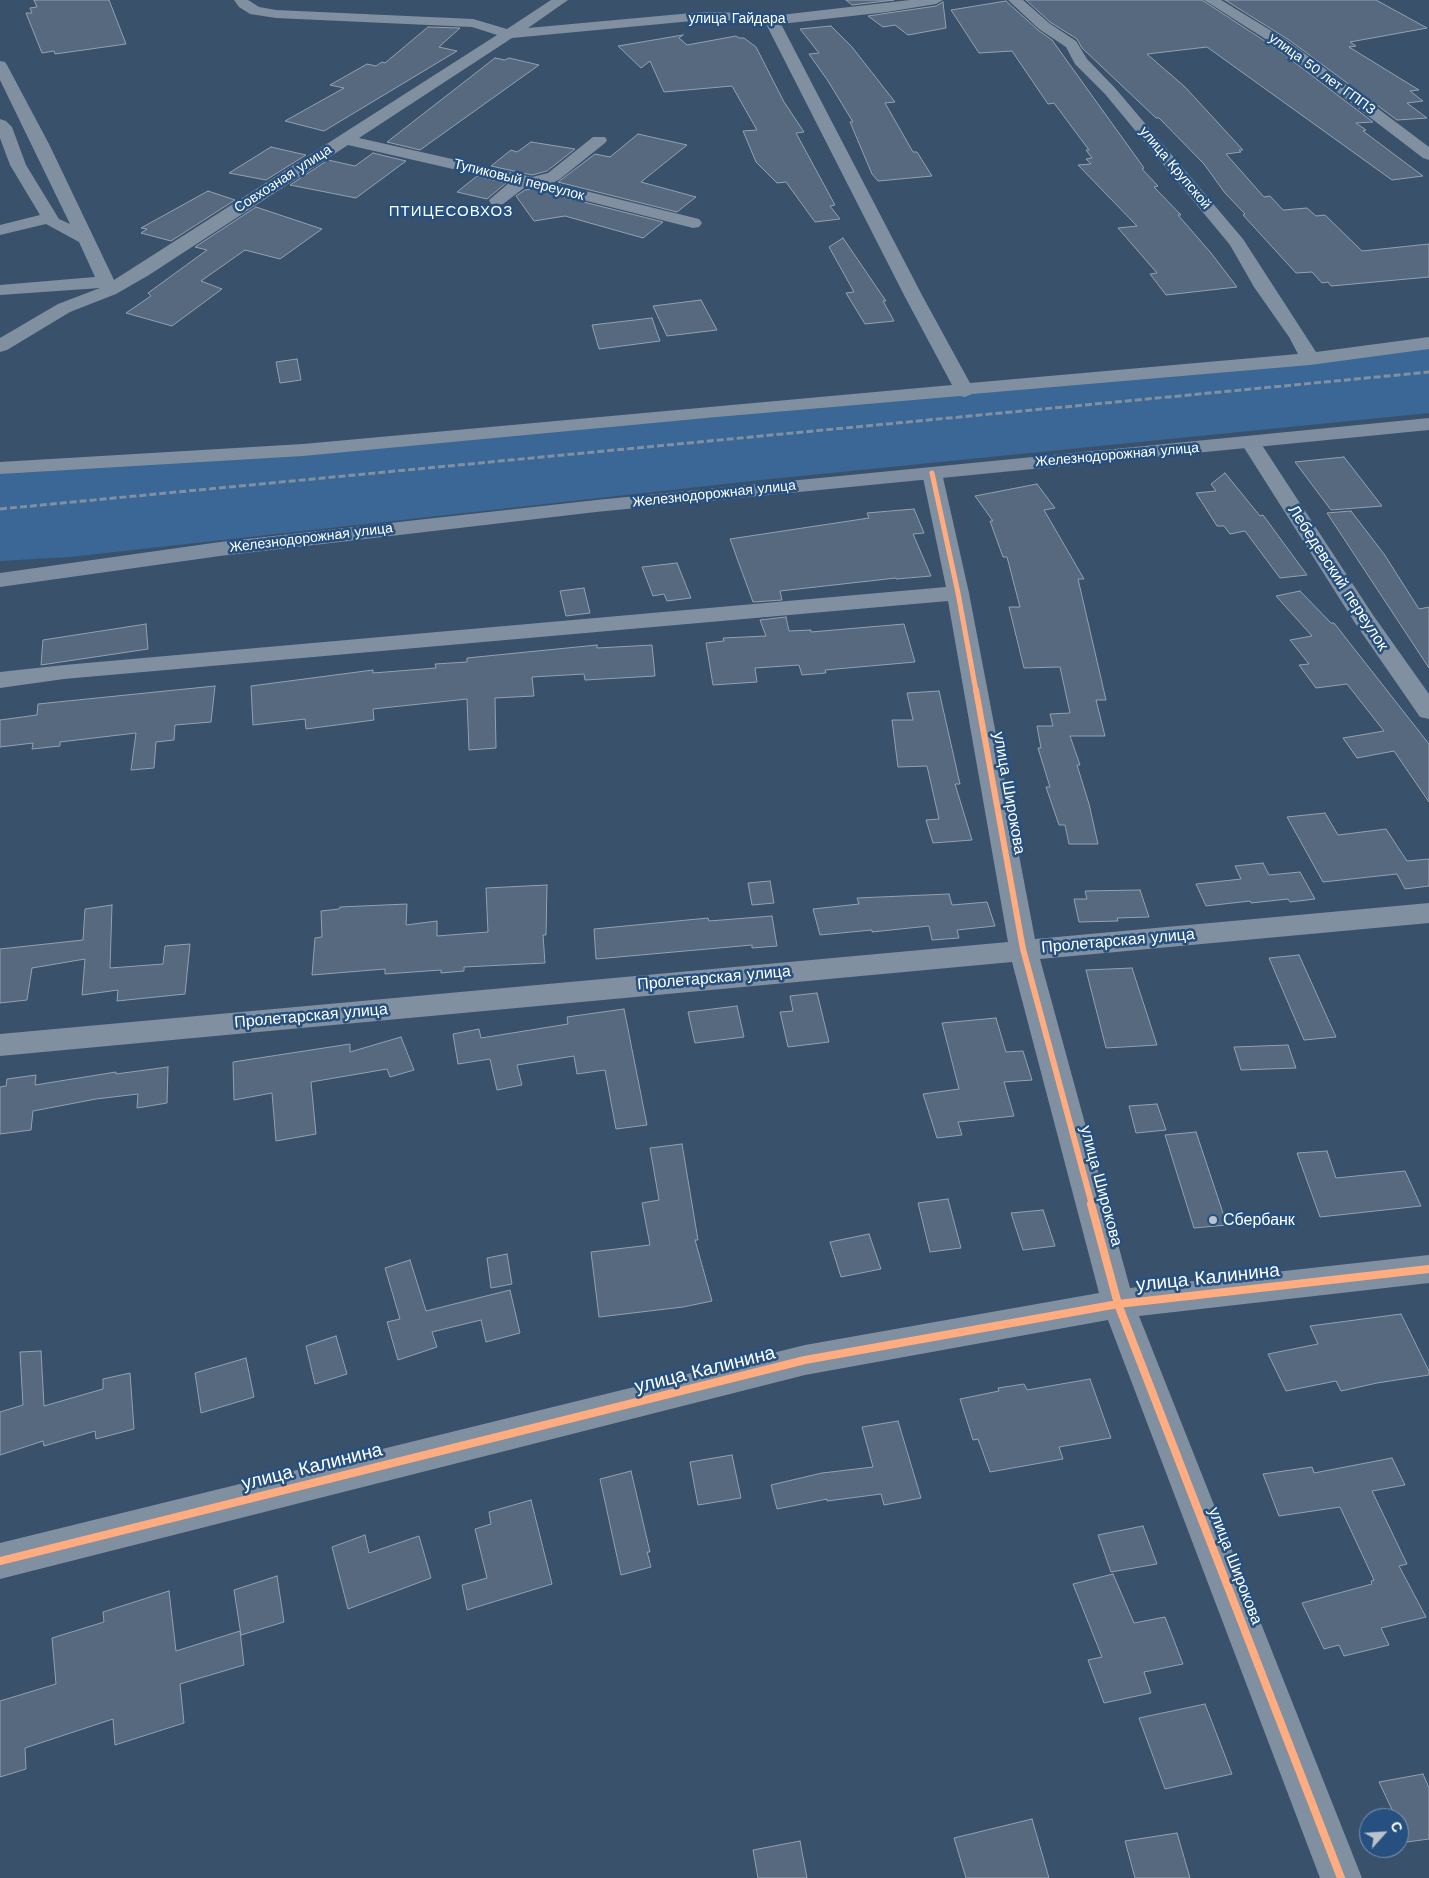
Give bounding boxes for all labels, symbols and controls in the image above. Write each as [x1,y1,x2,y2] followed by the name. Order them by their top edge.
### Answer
[688,11,786,27] street label: улица Гайдара
[1265,30,1379,118] street label: улица 50 лет ГППЗ
[1136,123,1214,213] street label: улица Крупской
[231,141,335,217] street label: Совхозная улица
[452,156,586,204] street label: Тупиковый переулок
[387,203,515,221] district label: ПТИЦЕСОВХОЗ
[1034,439,1200,471] street label: Железнодорожная улица
[631,477,797,511] street label: Железнодорожная улица
[1284,502,1392,654] street label: Лебедевский переулок
[228,520,394,556] street label: Железнодорожная улица
[989,730,1029,856] street label: улица Широкова
[1040,925,1196,957] street label: Пролетарская улица
[636,962,792,994] street label: Пролетарская улица
[233,1000,389,1032] street label: Пролетарская улица
[1076,1124,1126,1248] street label: улица Широкова
[1223,1210,1295,1230] place label: Сбербанк
[1207,1214,1219,1226] marker: Сбербанк
[1135,1259,1281,1297] street label: улица Калинина
[632,1341,778,1399] street label: улица Калинина
[239,1438,385,1496] street label: улица Калинина
[1204,1505,1266,1627] street label: улица Широкова
[1359,1808,1409,1858] north arrow
[1387,1819,1406,1835] text: С

